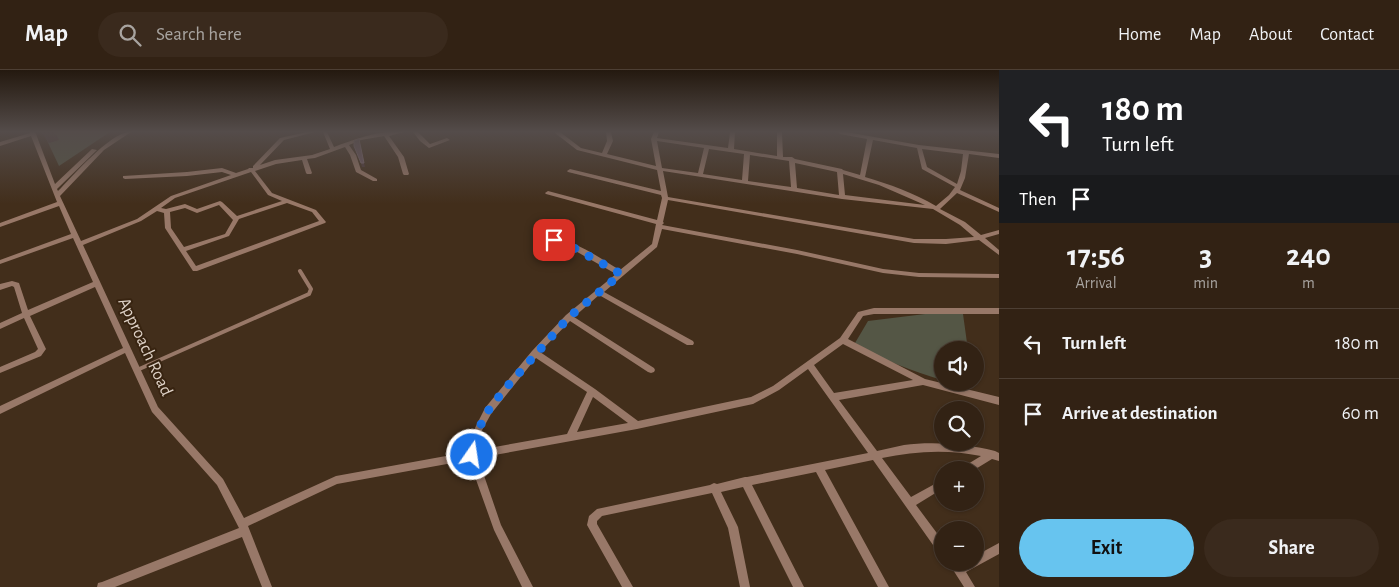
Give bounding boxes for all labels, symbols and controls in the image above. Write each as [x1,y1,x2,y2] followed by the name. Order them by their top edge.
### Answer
[98,12,448,57] search box
[116,21,144,49] icon: search
[25,22,68,46] text: Map
[156,25,242,44] text: Search here
[1118,26,1161,44] text: Home
[1189,26,1221,44] text: Map
[1249,26,1292,44] text: About
[1320,26,1374,44] text: Contact
[1019,90,1084,155] icon: left
[1102,92,1184,127] text: 180 m
[1102,133,1174,155] text: Turn left
[1067,185,1095,213] icon: arrive
[1019,190,1057,209] text: Then
[533,219,575,261] pin
[540,226,568,254] icon: arrive
[1067,241,1125,271] text: 17:56
[1199,241,1212,271] text: 3
[1286,241,1331,271] text: 240
[1075,275,1117,291] text: Arrival
[1193,275,1218,291] text: min
[1302,275,1315,291] text: m
[114,295,176,399] street label: Approach Road
[1019,330,1047,358] icon: left
[1062,334,1126,353] text: Turn left
[1335,334,1379,353] text: 180 m
[934,341,984,571] map controls
[934,341,984,391] button: sound
[1019,400,1047,428] icon: arrive
[934,401,984,451] button: search
[1062,404,1218,423] text: Arrive at destination
[1342,404,1379,423] text: 60 m
[445,428,497,480] position arrow
[934,461,984,511] button: +
[1019,519,1194,577] button: Exit
[1204,519,1379,577] button: Share
[934,521,984,571] button: −

